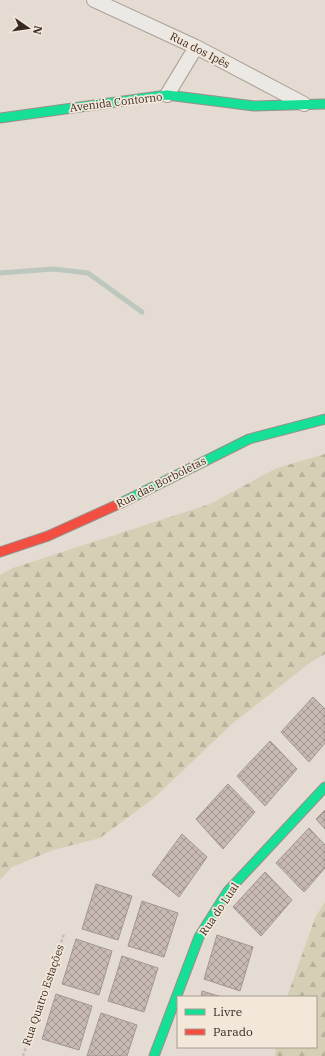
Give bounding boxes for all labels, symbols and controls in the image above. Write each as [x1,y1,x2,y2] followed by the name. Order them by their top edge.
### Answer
[8,8,48,48] north arrow
[30,24,46,36] text: N
[168,29,232,71] street label: Rua dos Ipês
[69,89,163,115] street label: Avenida Contorno
[114,453,208,511] street label: Rua das Borboletas
[196,880,242,938] street label: Rua do Lual
[19,943,67,1047] street label: Rua Quatro Estações
[177,996,317,1048] legend
[213,1004,242,1019] text: Livre
[213,1024,253,1039] text: Parado

